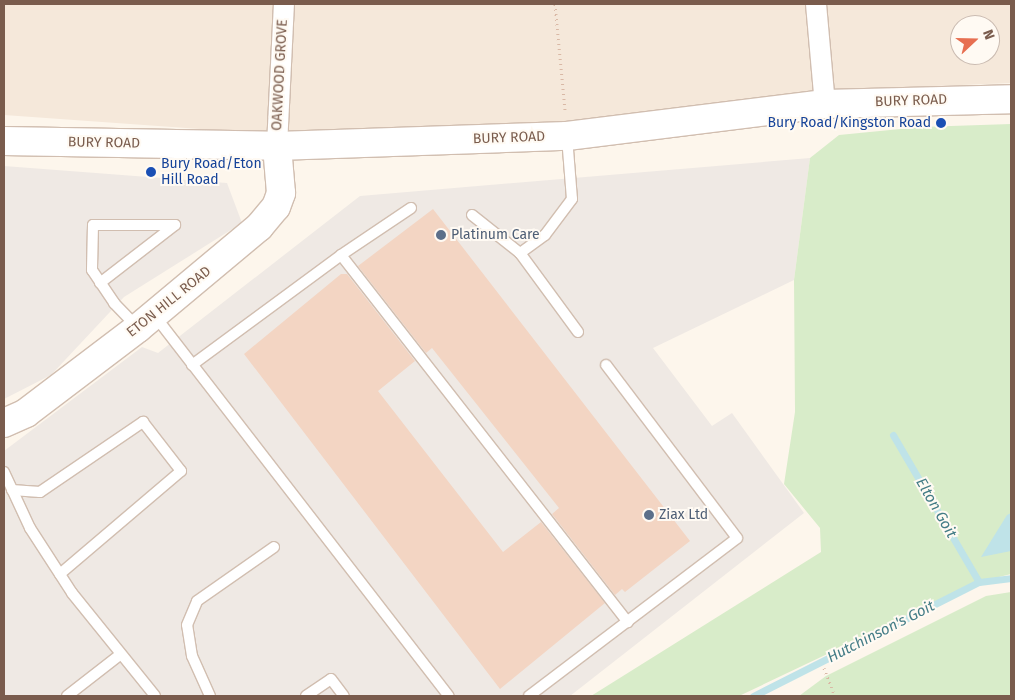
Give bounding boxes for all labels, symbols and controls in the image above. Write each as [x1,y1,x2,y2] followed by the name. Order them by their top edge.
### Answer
[950,15,1000,65] north arrow
[269,19,291,131] street label: OAKWOOD GROVE
[979,27,998,42] text: N
[875,91,947,111] street label: BURY ROAD
[767,115,931,131] place label: Bury Road/Kingston Road
[935,117,947,129] marker: Bury Road/Kingston Road
[473,128,545,148] street label: BURY ROAD
[68,134,140,152] street label: BURY ROAD
[161,156,262,188] place label: Bury Road/Eton Hill Road
[145,166,157,178] marker: Bury Road/Eton Hill Road
[451,227,540,243] place label: Platinum Care
[435,229,447,241] marker: Platinum Care
[124,263,214,341] street label: ETON HILL ROAD
[912,475,960,541] water label: Elton Goit
[659,507,708,523] place label: Ziax Ltd
[643,509,655,521] marker: Ziax Ltd
[824,597,938,667] water label: Hutchinson's Goit

